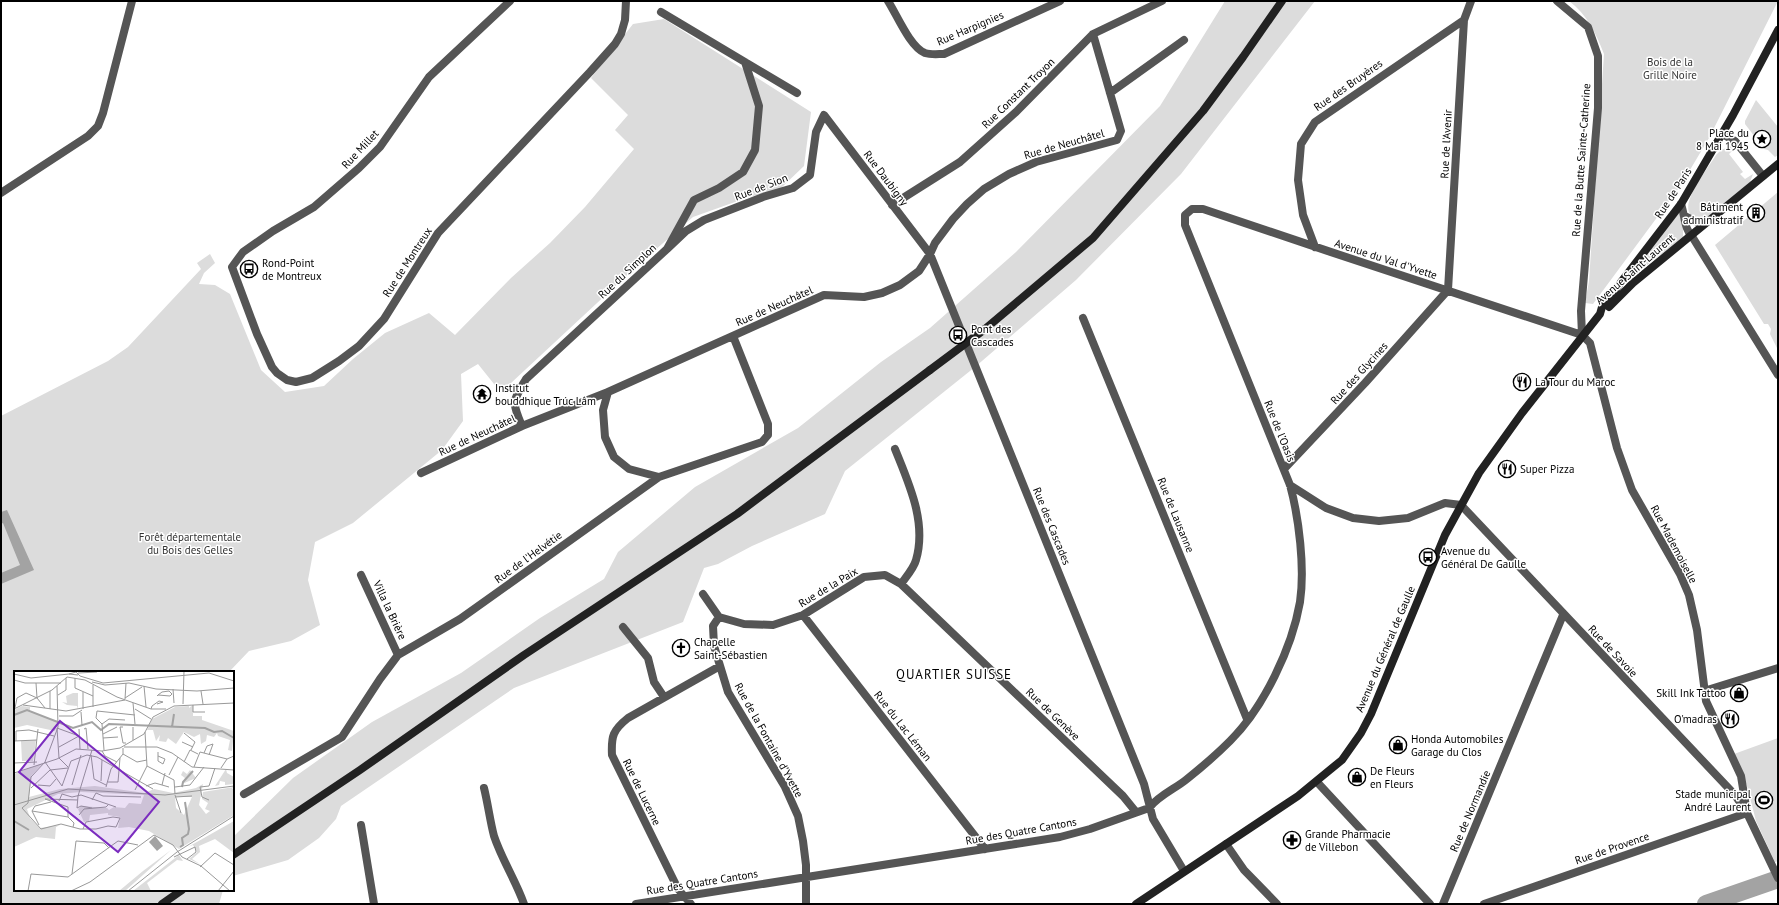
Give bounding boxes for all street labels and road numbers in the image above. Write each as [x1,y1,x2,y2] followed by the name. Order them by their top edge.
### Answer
[934,7,1006,48] street label: Rue Harpignies
[979,55,1057,131] street label: Rue Constant Troyon
[1311,56,1385,114] street label: Rue des Bruyères
[1569,82,1593,237] street label: Rue de la Butte Sainte-Catherine
[1437,109,1455,179] street label: Rue de l'Avenir
[338,126,382,171] street label: Rue Millet
[1022,126,1107,162] street label: Rue de Neuchâtel
[861,148,912,209] street label: Rue Daubigny
[1651,165,1695,221] street label: Rue de Paris
[732,170,790,204] street label: Rue de Sion
[379,224,435,300] street label: Rue de Montreux
[1592,230,1678,307] street label: Avenue Saint-Laurent
[1333,236,1439,282] street label: Avenue du Val d'Yvette
[595,240,659,302] street label: Rue du Simplon
[733,282,816,329] street label: Rue de Neuchâtel
[1327,339,1391,407] street label: Rue des Glycines
[1261,398,1299,464] street label: Rue de l’Oasis
[436,411,518,459] street label: Rue de Neuchâtel
[1155,475,1198,555] street label: Rue de Lausanne
[1030,485,1074,567] street label: Rue des Cascades
[1648,502,1701,586] street label: Rue Mademoiselle
[491,528,565,586] street label: Rue de l'Helvétie
[796,564,861,610] street label: Rue de la Paix
[370,577,410,642] street label: Villa la Brière
[1352,583,1418,714] street label: Avenue du Général de Gaulle
[1585,622,1641,680] street label: Rue de Savoie
[732,680,807,800] street label: Rue de la Fontaine d’Yvette
[1023,685,1083,744] street label: Rue de Genève
[871,688,935,764] street label: Rue du Lac Léman
[620,756,664,828] street label: Rue de Lucerne
[1447,768,1494,854] street label: Rue de Normandie
[964,814,1078,848] street label: Rue des Quatre Cantons
[1573,829,1651,867] street label: Rue de Provence
[645,866,759,898] street label: Rue des Quatre Cantons

